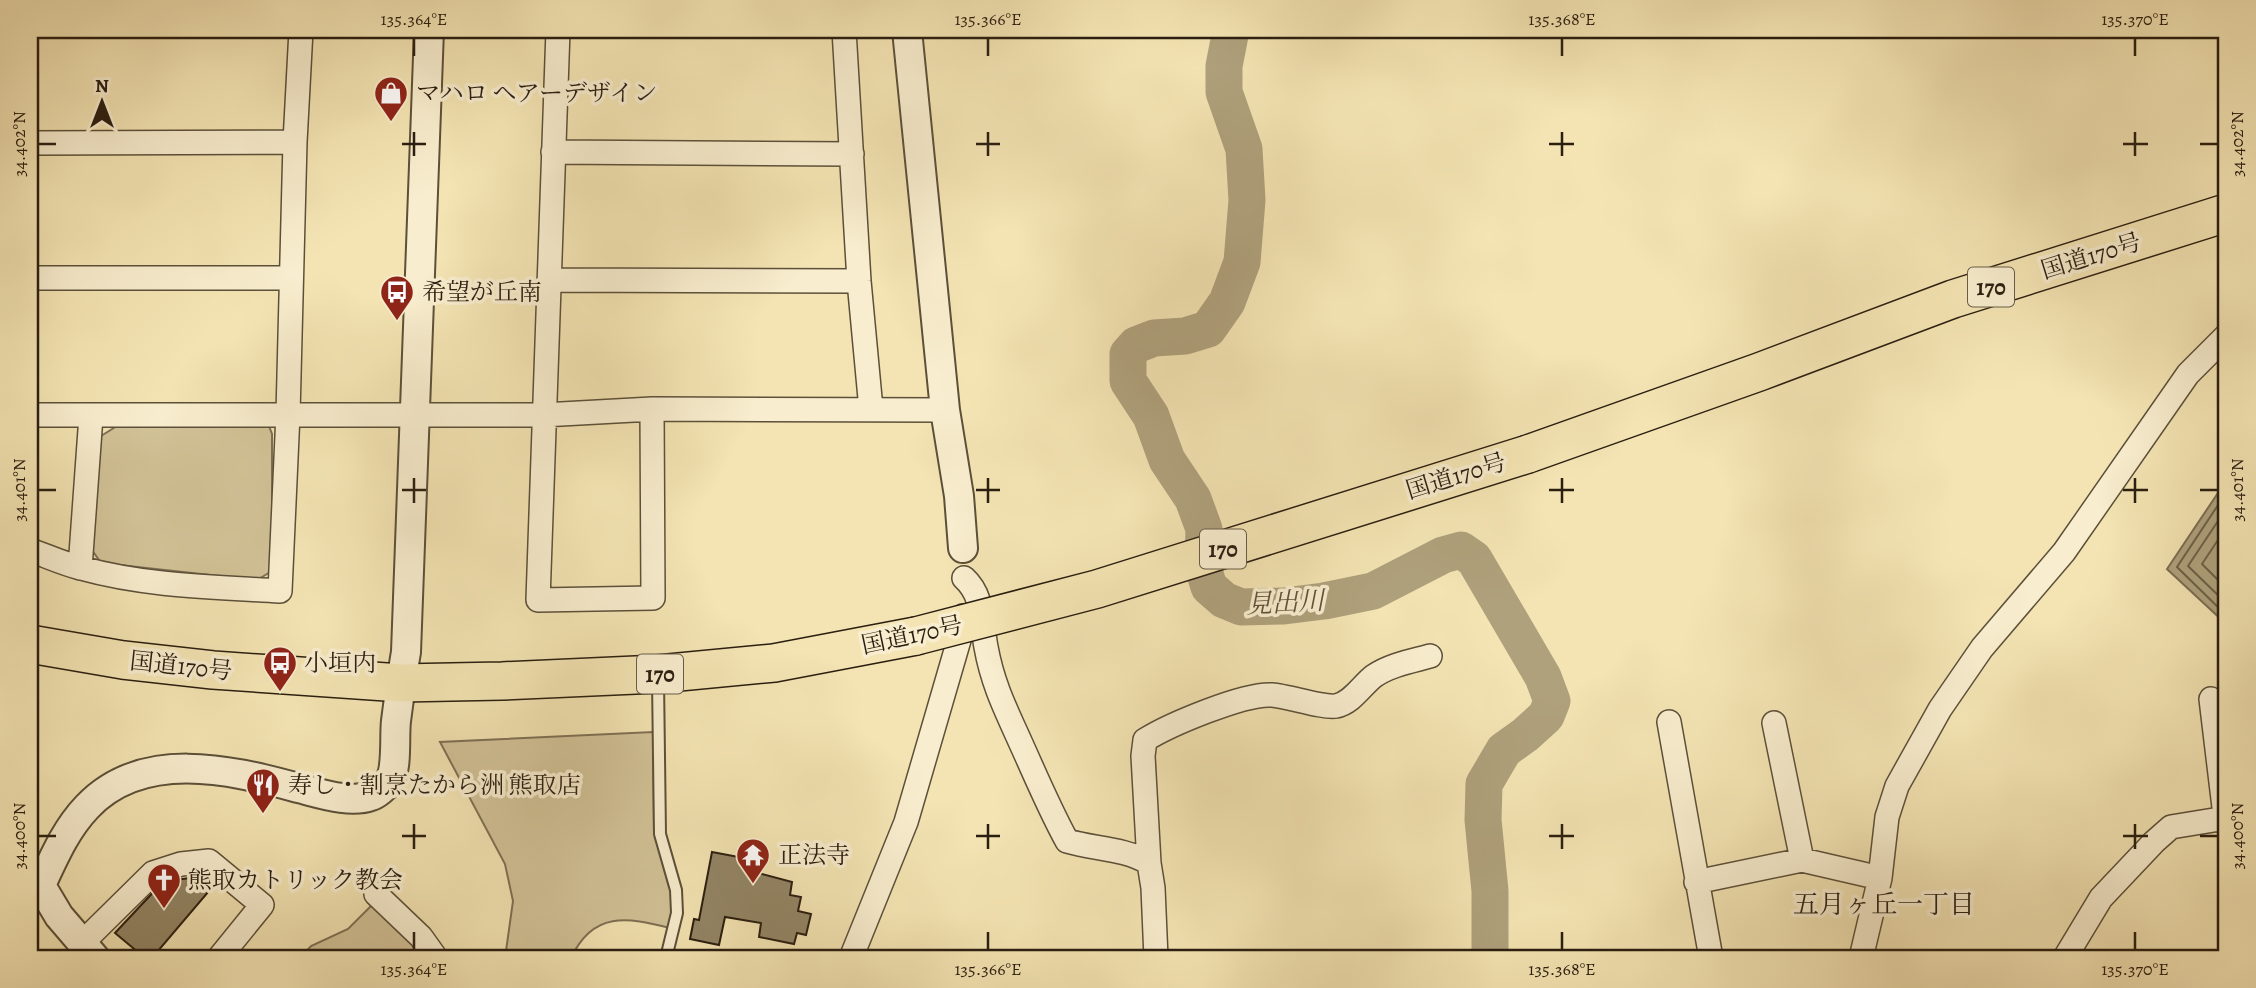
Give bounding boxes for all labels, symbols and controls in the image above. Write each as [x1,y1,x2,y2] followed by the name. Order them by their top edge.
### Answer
[381,7,447,31] text: 135.364°E
[954,7,1022,31] text: 135.366°E
[1528,7,1596,31] text: 135.368°E
[2101,7,2169,31] text: 135.370°E
[66,66,136,136] north arrow
[95,73,109,99] text: N
[372,74,410,123] shop icon: マハロ ヘアーデザイン
[416,77,657,109] place label: マハロ ヘアーデザイン
[7,111,31,177] text: 34.402°N
[2225,111,2249,177] text: 34.402°N
[2037,226,2145,286] street label: 国道170号
[1968,268,2014,306] road number: 170
[378,273,416,322] bus stop icon: 希望が丘南
[422,276,542,308] place label: 希望が丘南
[1402,446,1510,506] street label: 国道170号
[7,458,31,522] text: 34.401°N
[2225,458,2249,522] text: 34.401°N
[1200,530,1246,568] road number: 170
[1245,583,1328,622] water label: 見出川
[858,609,966,661] street label: 国道170号
[261,644,299,693] bus stop icon: 小垣内
[128,645,234,687] street label: 国道170号
[304,647,376,679] place label: 小垣内
[637,654,683,694] road number: 170
[244,766,282,815] restaurant icon: 寿し・割烹たから洲 熊取店
[288,769,581,801] place label: 寿し・割烹たから洲 熊取店
[7,803,31,869] text: 34.400°N
[2225,803,2249,869] text: 34.400°N
[734,836,772,885] temple icon: 正法寺
[778,839,850,871] place label: 正法寺
[145,861,183,910] church icon: 熊取カトリック教会
[188,864,403,896] place label: 熊取カトリック教会
[1793,887,1975,922] district label: 五月ヶ丘一丁目
[381,957,447,981] text: 135.364°E
[954,957,1022,981] text: 135.366°E
[1528,957,1596,981] text: 135.368°E
[2101,957,2169,981] text: 135.370°E

